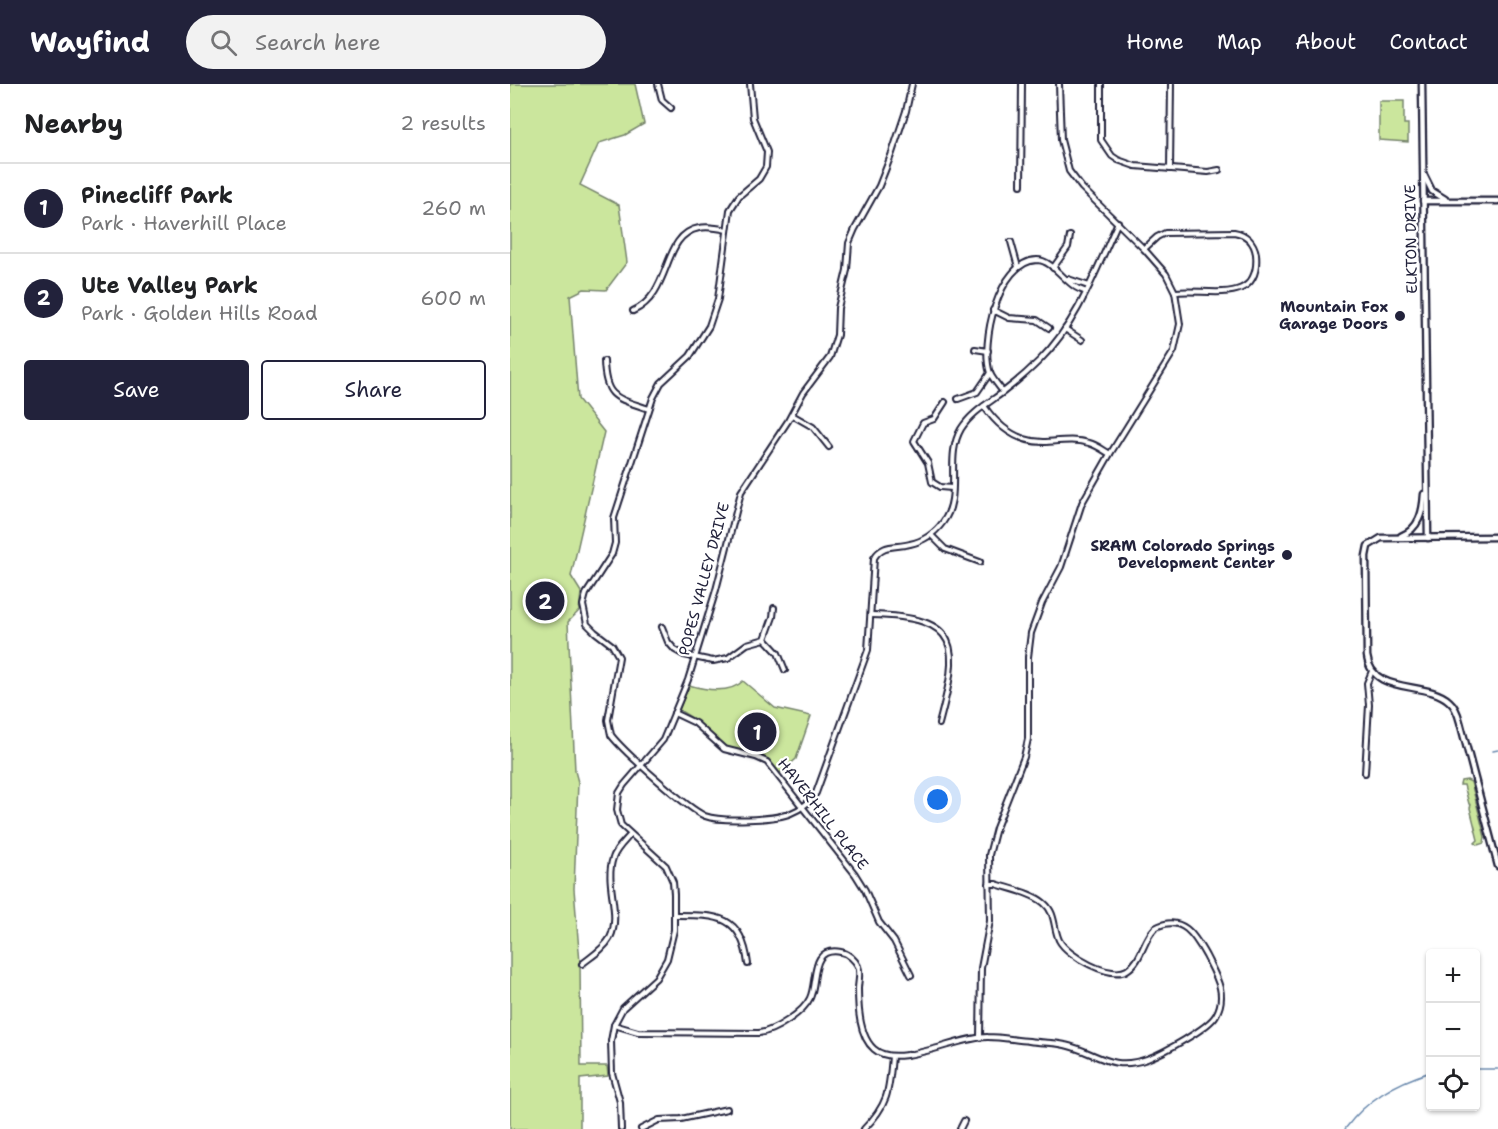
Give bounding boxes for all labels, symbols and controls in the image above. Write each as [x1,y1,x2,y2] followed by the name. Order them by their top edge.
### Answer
[186,15,606,69] search box
[30,23,150,61] text: Wayfind
[207,26,240,59] icon: search
[255,28,381,57] text: Search here
[1126,28,1184,56] text: Home
[1217,28,1262,56] text: Map
[1295,28,1356,56] text: About
[1389,28,1468,56] text: Contact
[24,106,123,141] text: Nearby
[400,110,486,136] text: 2 results
[81,181,233,210] text: Pinecliff Park
[1400,184,1422,294] street label: ELKTON DRIVE
[39,195,48,221] text: 1
[421,195,486,221] text: 260 m
[81,210,287,236] text: Park · Haverhill Place
[81,271,258,300] text: Ute Valley Park
[37,285,51,311] text: 2
[421,285,486,311] text: 600 m
[1279,297,1388,334] place label: Mountain Fox Garage Doors
[81,300,318,326] text: Park · Golden Hills Road
[1393,309,1407,323] marker: Mountain Fox Garage Doors
[24,360,249,420] button: Save
[261,360,486,420] button: Share
[674,500,734,658] street label: POPES VALLEY DRIVE
[1090,536,1275,573] place label: SRAM Colorado Springs Development Center
[1280,548,1294,562] marker: SRAM Colorado Springs Development Center
[525,578,564,624] pin: 2
[738,710,776,754] pin: 1
[773,754,873,874] street label: HAVERHILL PLACE
[923,785,952,814] your location
[1426,949,1480,1111] map controls
[1426,949,1480,1003] button: +
[1426,1003,1480,1057] button: −
[1426,1057,1480,1111] button: locate

